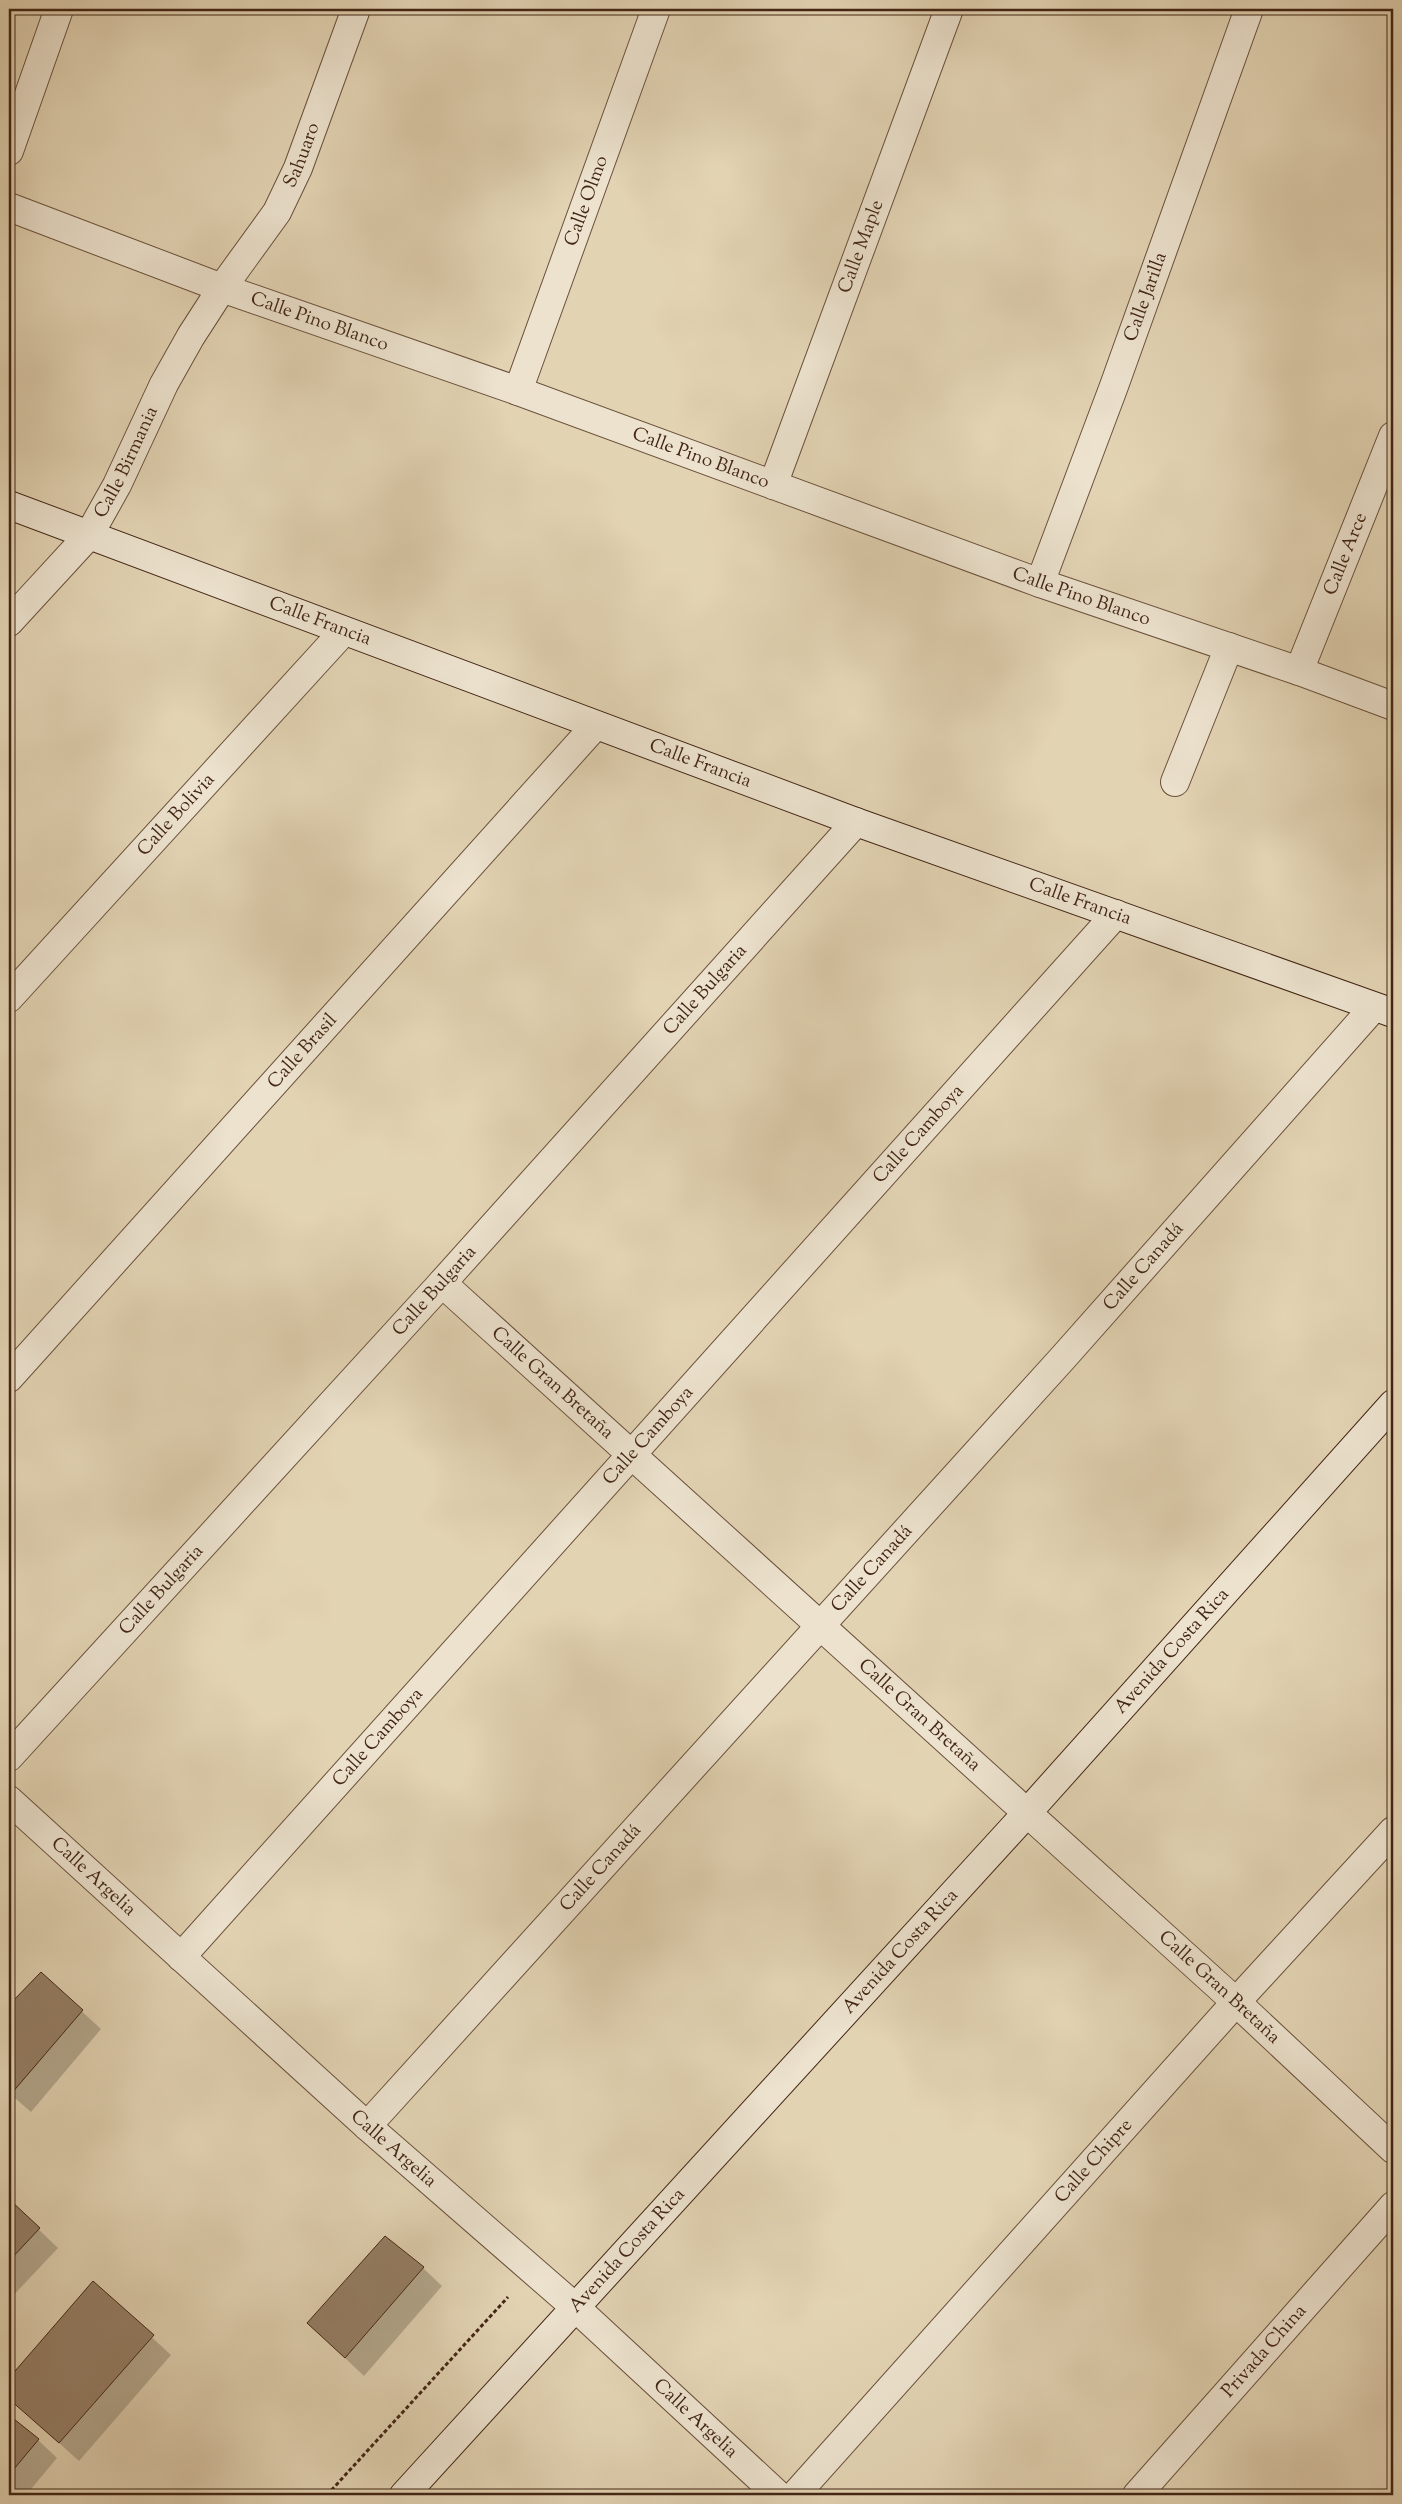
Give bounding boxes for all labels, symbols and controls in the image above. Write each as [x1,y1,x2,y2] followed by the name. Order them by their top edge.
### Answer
[277,119,327,193] street label: Sahuaro
[558,152,615,250] street label: Calle Olmo
[831,196,891,297] street label: Calle Maple
[1117,248,1174,345] street label: Calle Jarilla
[247,285,392,358] street label: Calle Pino Blanco
[88,402,165,523] street label: Calle Birmania
[628,421,773,496] street label: Calle Pino Blanco
[1317,509,1375,599] street label: Calle Arce
[1008,560,1154,633] street label: Calle Pino Blanco
[265,590,375,653] street label: Calle Francia
[645,732,755,795] street label: Calle Francia
[131,767,221,862] street label: Calle Bolivia
[1025,871,1135,932] street label: Calle Francia
[657,938,754,1041] street label: Calle Bulgaria
[261,1008,344,1095] street label: Calle Brasil
[867,1078,971,1190] street label: Calle Camboya
[1097,1217,1190,1317] street label: Calle Canadá
[386,1239,483,1342] street label: Calle Bulgaria
[485,1320,620,1446] street label: Calle Gran Bretaña
[596,1380,700,1491] street label: Calle Camboya
[825,1519,919,1619] street label: Calle Canadá
[113,1539,210,1641] street label: Calle Bulgaria
[1108,1582,1236,1720] street label: Avenida Costa Rica
[852,1653,987,1778] street label: Calle Gran Bretaña
[326,1682,430,1793] street label: Calle Camboya
[554,1818,648,1918] street label: Calle Canadá
[45,1831,142,1923] street label: Calle Argelia
[836,1883,965,2020] street label: Avenida Costa Rica
[1152,1924,1287,2051] street label: Calle Gran Bretaña
[344,2103,443,2194] street label: Calle Argelia
[1048,2113,1139,2209] street label: Calle Chipre
[563,2182,692,2319] street label: Avenida Costa Rica
[1215,2298,1313,2404] street label: Privada China
[647,2372,744,2465] street label: Calle Argelia

